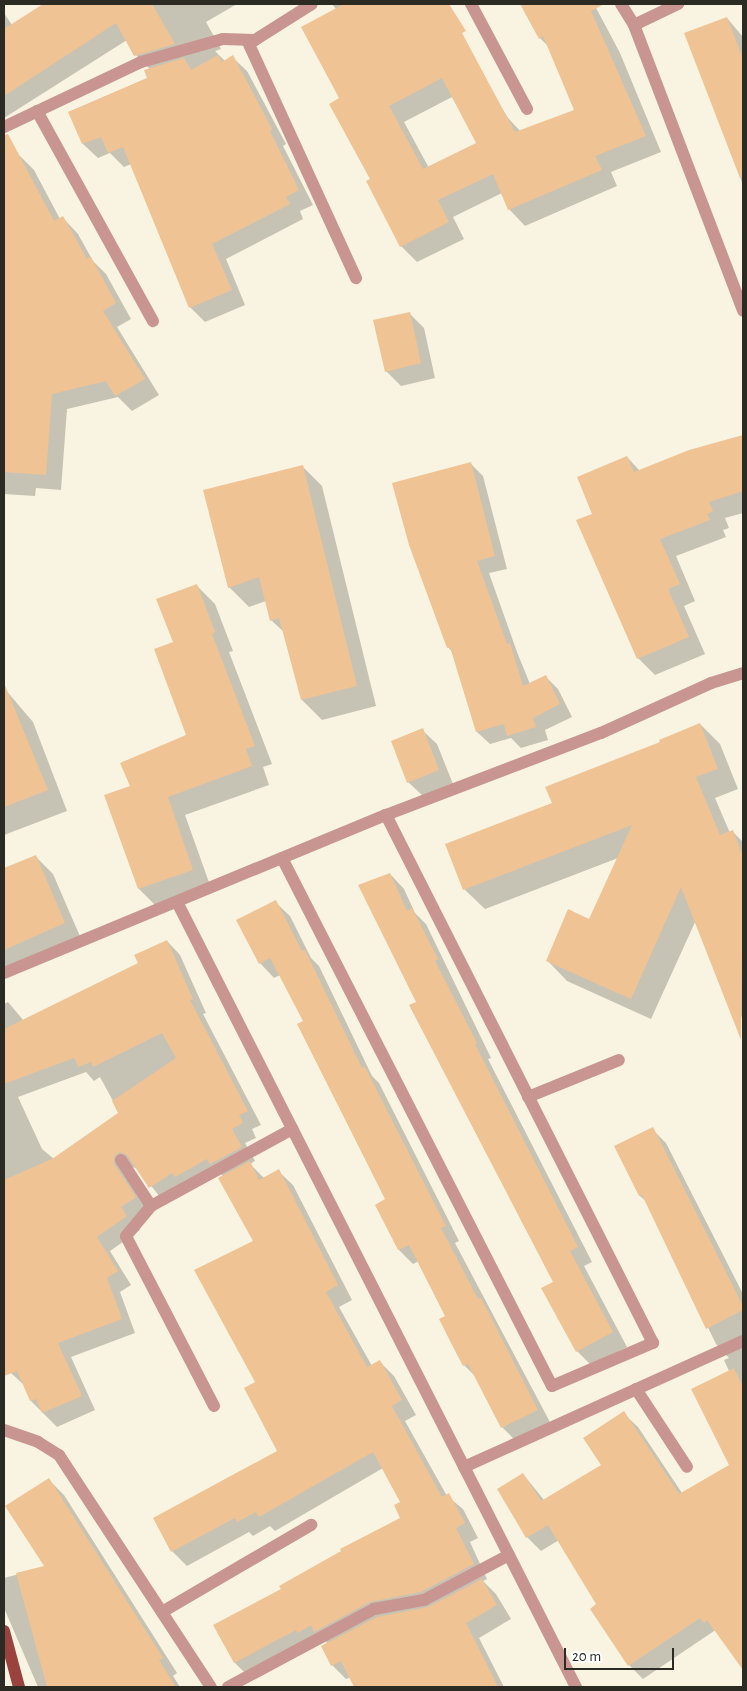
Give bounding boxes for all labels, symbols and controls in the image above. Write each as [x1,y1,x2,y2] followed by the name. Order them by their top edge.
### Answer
[567,1638,677,1670] scale bar
[572,1649,601,1664] text: 20 m

